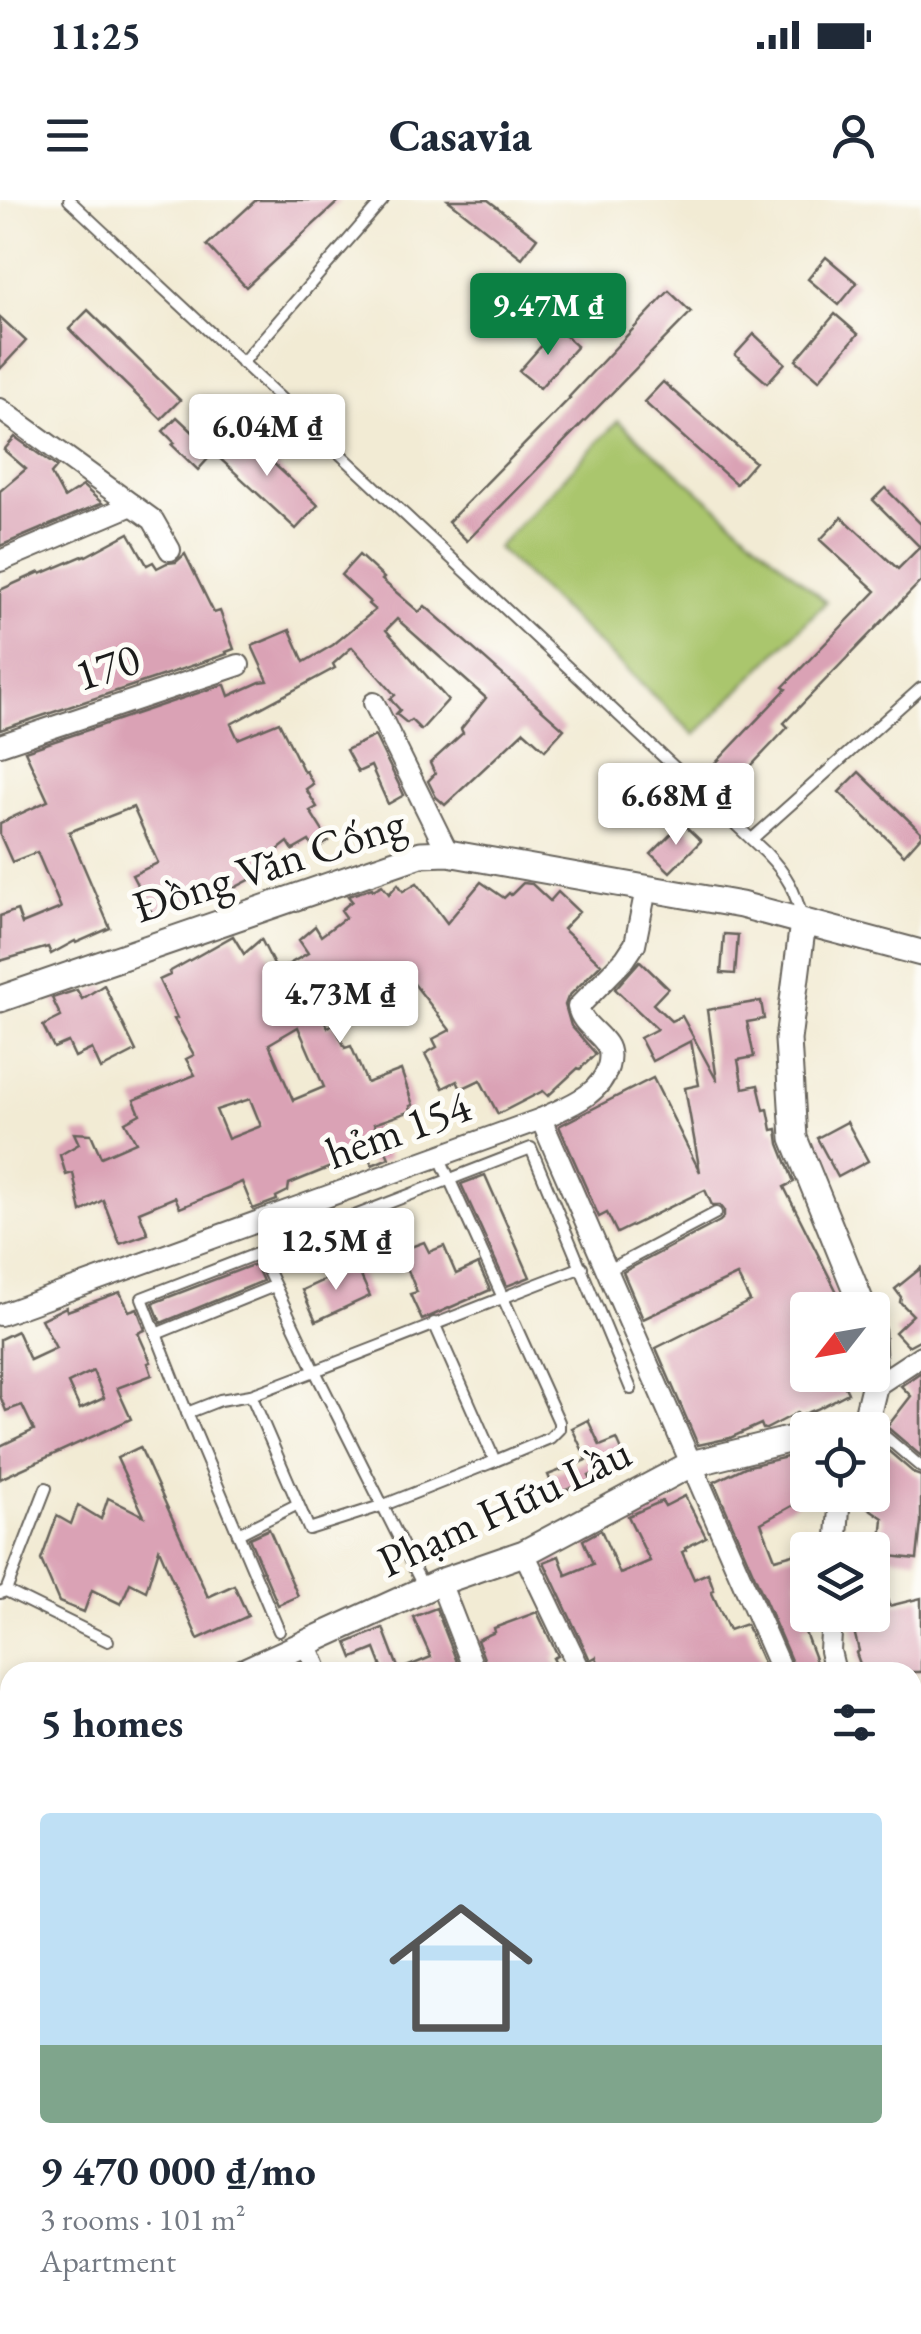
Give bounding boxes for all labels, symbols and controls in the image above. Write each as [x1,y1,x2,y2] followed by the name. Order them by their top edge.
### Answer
[50,11,141,60] text: 11:25
[389,106,532,164] text: Casavia
[40,108,95,163] icon: menu
[826,108,881,163] icon: person
[456,273,640,358] pin: 9.47M ₫
[492,284,604,326] text: 9.47M ₫
[175,394,359,479] pin: 6.04M ₫
[211,405,323,447] text: 6.04M ₫
[67,628,147,704] street label: 170
[584,763,768,848] pin: 6.68M ₫
[620,774,732,816] text: 6.68M ₫
[126,793,413,935] street label: Đồng Văn Cống
[248,961,432,1046] pin: 4.73M ₫
[284,972,396,1014] text: 4.73M ₫
[318,1076,479,1182] street label: hẻm 154
[244,1208,428,1293] pin: 12.5M ₫
[280,1219,392,1261] text: 12.5M ₫
[790,1292,890,1392] north arrow
[790,1292,890,1632] map controls
[790,1412,890,1512] button: locate
[368,1422,640,1590] street label: Phạm Hữu Lầu
[790,1532,890,1632] button: layers
[40,1695,183,1750] text: 5 homes
[827,1695,882,1750] icon: filters
[371,1878,551,2058] icon: home
[40,2143,316,2198] text: 9 470 000 ₫/mo
[40,2198,246,2240] text: 3 rooms · 101 m²
[40,2240,176,2282] text: Apartment

